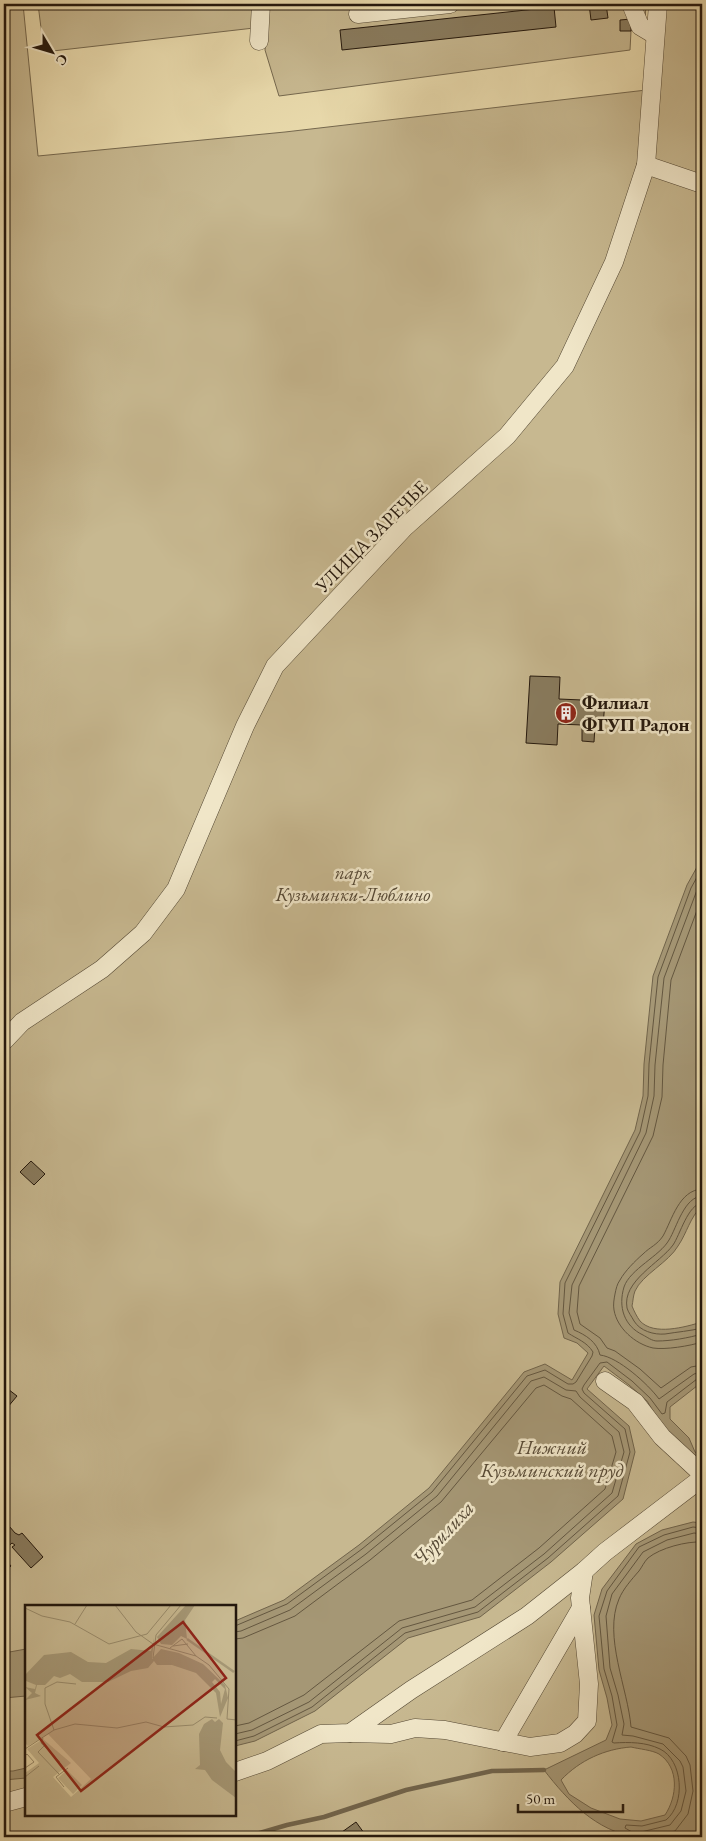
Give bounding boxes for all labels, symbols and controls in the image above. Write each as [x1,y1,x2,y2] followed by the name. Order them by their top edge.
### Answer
[28,28,78,78] north arrow
[52,51,72,70] text: С
[309,475,433,599] street label: УЛИЦА ЗАРЕЧЬЕ
[582,690,689,737] place label: Филиал ФГУП Радон
[554,701,578,725] building icon: Филиал ФГУП Радон
[274,860,431,907] park label: парк Кузьминки-Люблино
[479,1434,624,1483] water label: Нижний Кузьминский пруд
[407,1495,479,1571] water label: Чурилиха
[25,1605,236,1816] inset map
[518,1781,624,1813] scale bar
[526,1789,555,1808] text: 50 m

